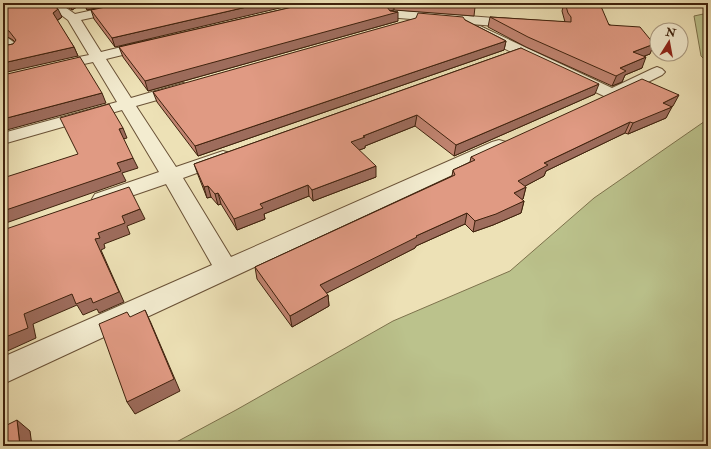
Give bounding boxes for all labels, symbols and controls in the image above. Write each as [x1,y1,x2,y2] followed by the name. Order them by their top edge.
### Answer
[649,22,689,62] north arrow
[664,25,678,40] text: N

